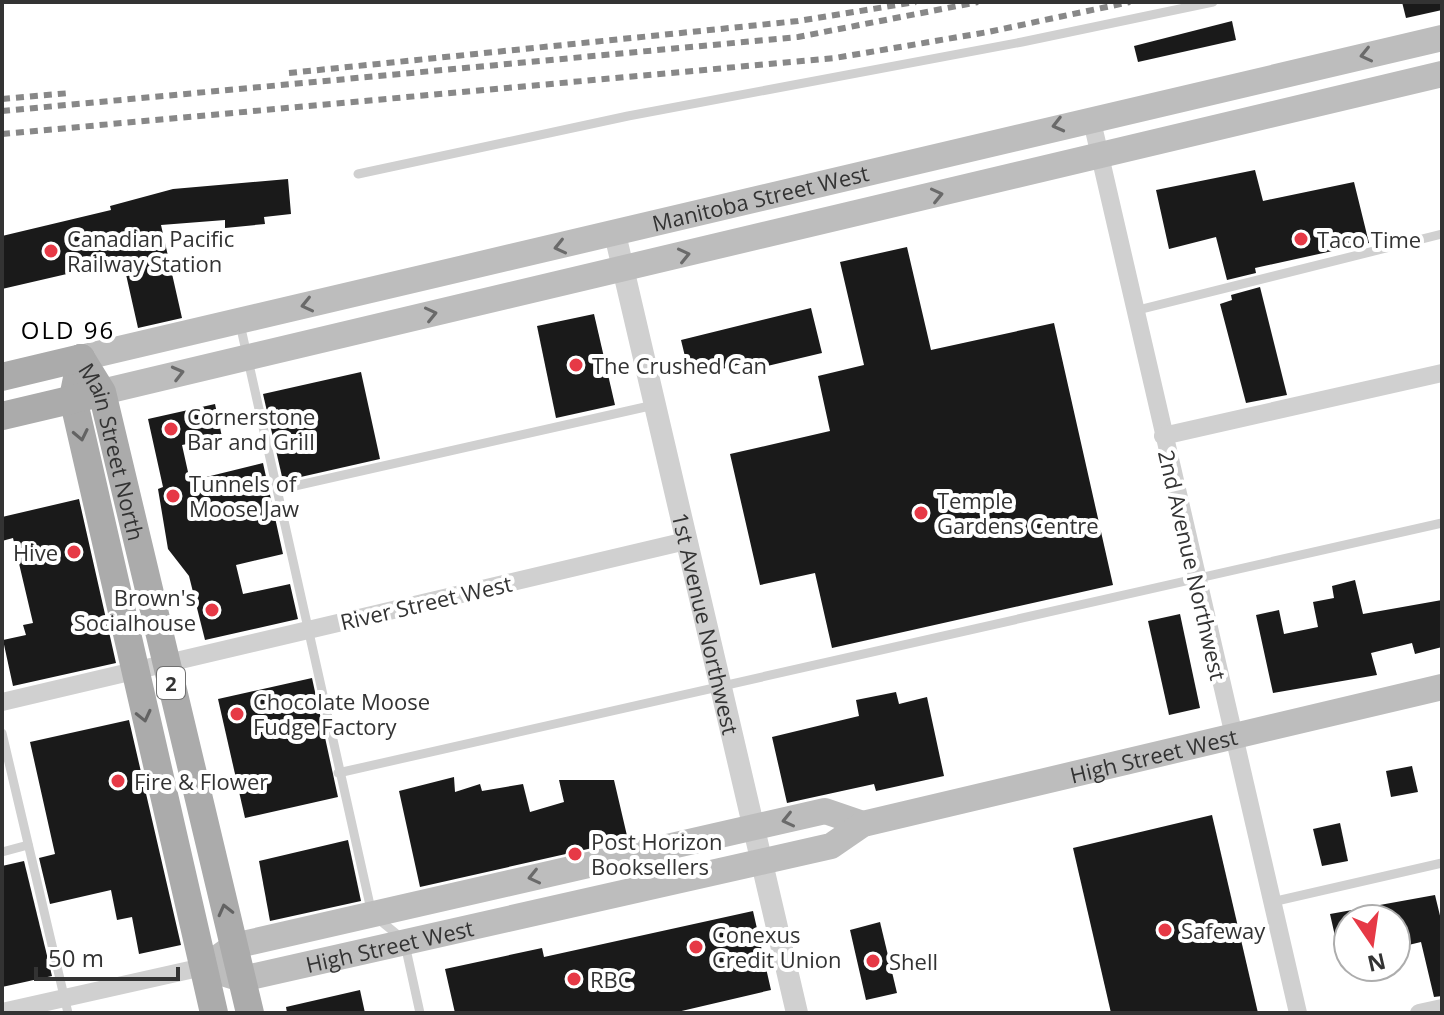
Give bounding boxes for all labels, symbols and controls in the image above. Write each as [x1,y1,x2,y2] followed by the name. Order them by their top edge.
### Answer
[1360,46,1373,63] one-way arrow
[1051,116,1065,133] one-way arrow
[649,157,872,238] street label: Manitoba Street West
[930,187,944,204] one-way arrow
[67,223,234,278] place label: Canadian Pacific Railway Station
[1317,224,1421,254] place label: Taco Time
[1292,230,1310,248] marker: Taco Time
[554,237,568,254] one-way arrow
[42,242,60,260] marker: Canadian Pacific Railway Station
[677,247,691,264] one-way arrow
[301,296,314,313] one-way arrow
[424,306,437,323] one-way arrow
[21,313,115,346] district label: OLD 96
[592,350,767,380] place label: The Crushed Can
[567,356,585,374] marker: The Crushed Can
[72,357,152,543] street label: Main Street North
[171,365,184,382] one-way arrow
[187,401,315,456] place label: Cornerstone Bar and Grill
[162,420,180,438] marker: Cornerstone Bar and Grill
[72,427,89,441] one-way arrow
[1152,447,1234,683] street label: 2nd Avenue Northwest
[189,468,299,523] place label: Tunnels of Moose Jaw
[937,485,1099,540] place label: Temple Gardens Centre
[164,487,182,505] marker: Tunnels of Moose Jaw
[912,504,930,522] marker: Temple Gardens Centre
[666,510,746,738] street label: 1st Avenue Northwest
[13,537,58,567] place label: Hive
[65,543,83,561] marker: Hive
[337,568,515,636] street label: River Street West
[74,582,196,637] place label: Brown's Socialhouse
[203,601,221,619] marker: Brown's Socialhouse
[157,667,185,699] road number: 2
[253,686,430,741] place label: Chocolate Moose Fudge Factory
[228,705,246,723] marker: Chocolate Moose Fudge Factory
[135,709,152,722] one-way arrow
[1067,721,1240,790] street label: High Street West
[134,766,268,796] place label: Fire & Flower
[109,772,127,790] marker: Fire & Flower
[781,811,795,828] one-way arrow
[591,826,723,881] place label: Post Horizon Booksellers
[566,845,584,863] marker: Post Horizon Booksellers
[528,868,542,885] one-way arrow
[218,903,235,917] one-way arrow
[1332,903,1412,983] north arrow
[303,912,476,979] street label: High Street West
[1181,915,1266,945] place label: Safeway
[712,919,842,974] place label: Conexus Credit Union
[1156,921,1174,939] marker: Safeway
[36,931,178,981] scale bar
[687,938,705,956] marker: Conexus Credit Union
[48,941,104,974] text: 50 m
[889,946,938,976] place label: Shell
[1365,947,1389,980] text: N
[864,952,882,970] marker: Shell
[590,964,632,994] place label: RBC
[565,970,583,988] marker: RBC

